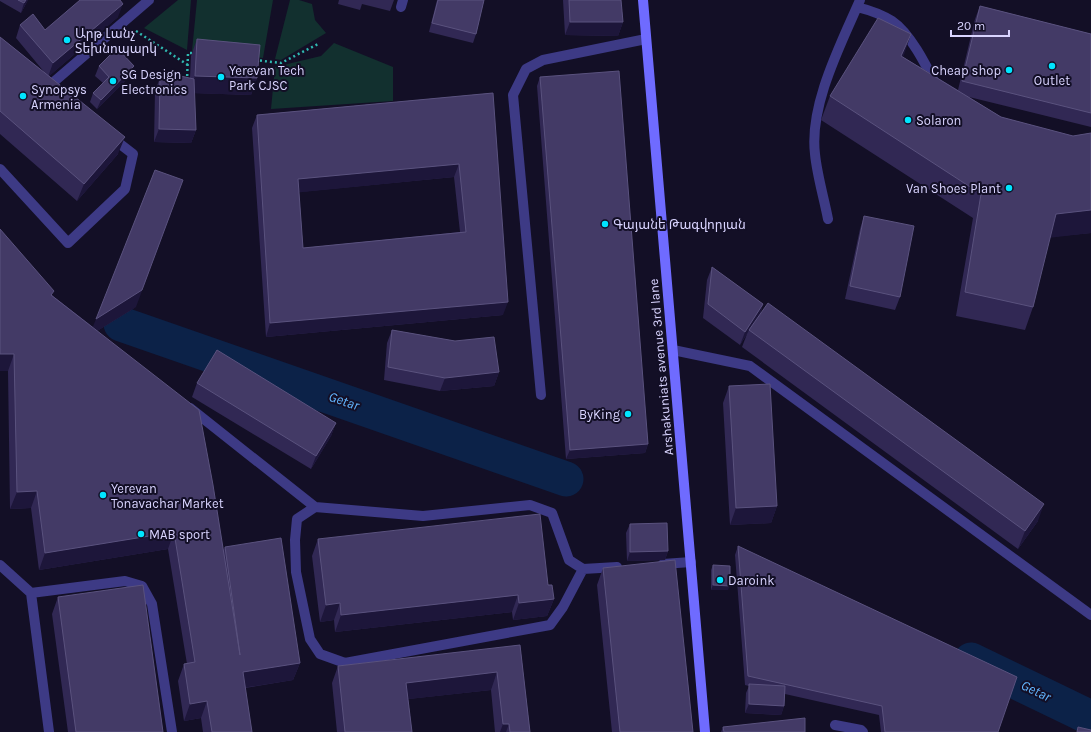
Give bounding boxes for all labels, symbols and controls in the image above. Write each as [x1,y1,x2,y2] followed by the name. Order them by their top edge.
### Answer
[951,12,1009,38] scale bar
[957,19,985,33] text: 20 m
[75,26,157,56] place label: Արթ Լանչ Տեխնոպարկ
[62,35,72,45] marker: Արթ Լանչ Տեխնոպարկ
[1047,61,1057,71] marker: Outlet
[229,63,305,93] place label: Yerevan Tech Park CJSC
[931,63,1001,78] place label: Cheap shop
[1004,65,1014,75] marker: Cheap shop
[121,67,187,97] place label: SG Design Electronics
[216,72,226,82] marker: Yerevan Tech Park CJSC
[1034,73,1070,88] place label: Outlet
[108,76,118,86] marker: SG Design Electronics
[31,82,87,112] place label: Synopsys Armenia
[18,91,28,101] marker: Synopsys Armenia
[916,113,961,128] place label: Solaron
[903,115,913,125] marker: Solaron
[906,181,1001,196] place label: Van Shoes Plant
[1004,183,1014,193] marker: Van Shoes Plant
[613,217,746,232] place label: Գայանե Թագվորյան
[600,219,610,229] marker: Գայանե Թագվորյան
[646,278,676,456] street label: Arshakuniats avenue 3rd lane
[326,388,363,415] water label: Getar
[579,407,621,422] place label: ByKing
[623,409,633,419] marker: ByKing
[111,481,224,511] place label: Yerevan Tonavachar Market
[98,490,108,500] marker: Yerevan Tonavachar Market
[149,527,210,542] place label: MAB sport
[136,529,146,539] marker: MAB sport
[728,573,775,588] place label: Daroink
[715,575,725,585] marker: Daroink
[1018,677,1055,706] water label: Getar

